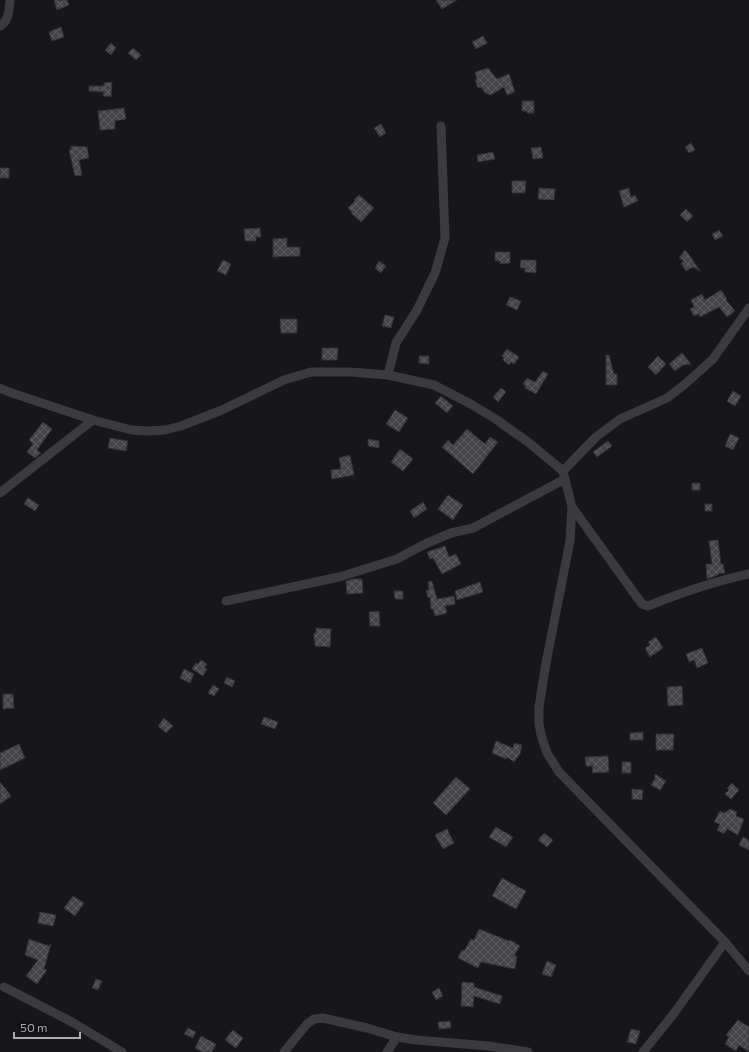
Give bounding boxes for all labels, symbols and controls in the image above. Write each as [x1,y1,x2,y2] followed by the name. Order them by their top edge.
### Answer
[14,1014,80,1040] scale bar
[20,1020,48,1034] text: 50 m

